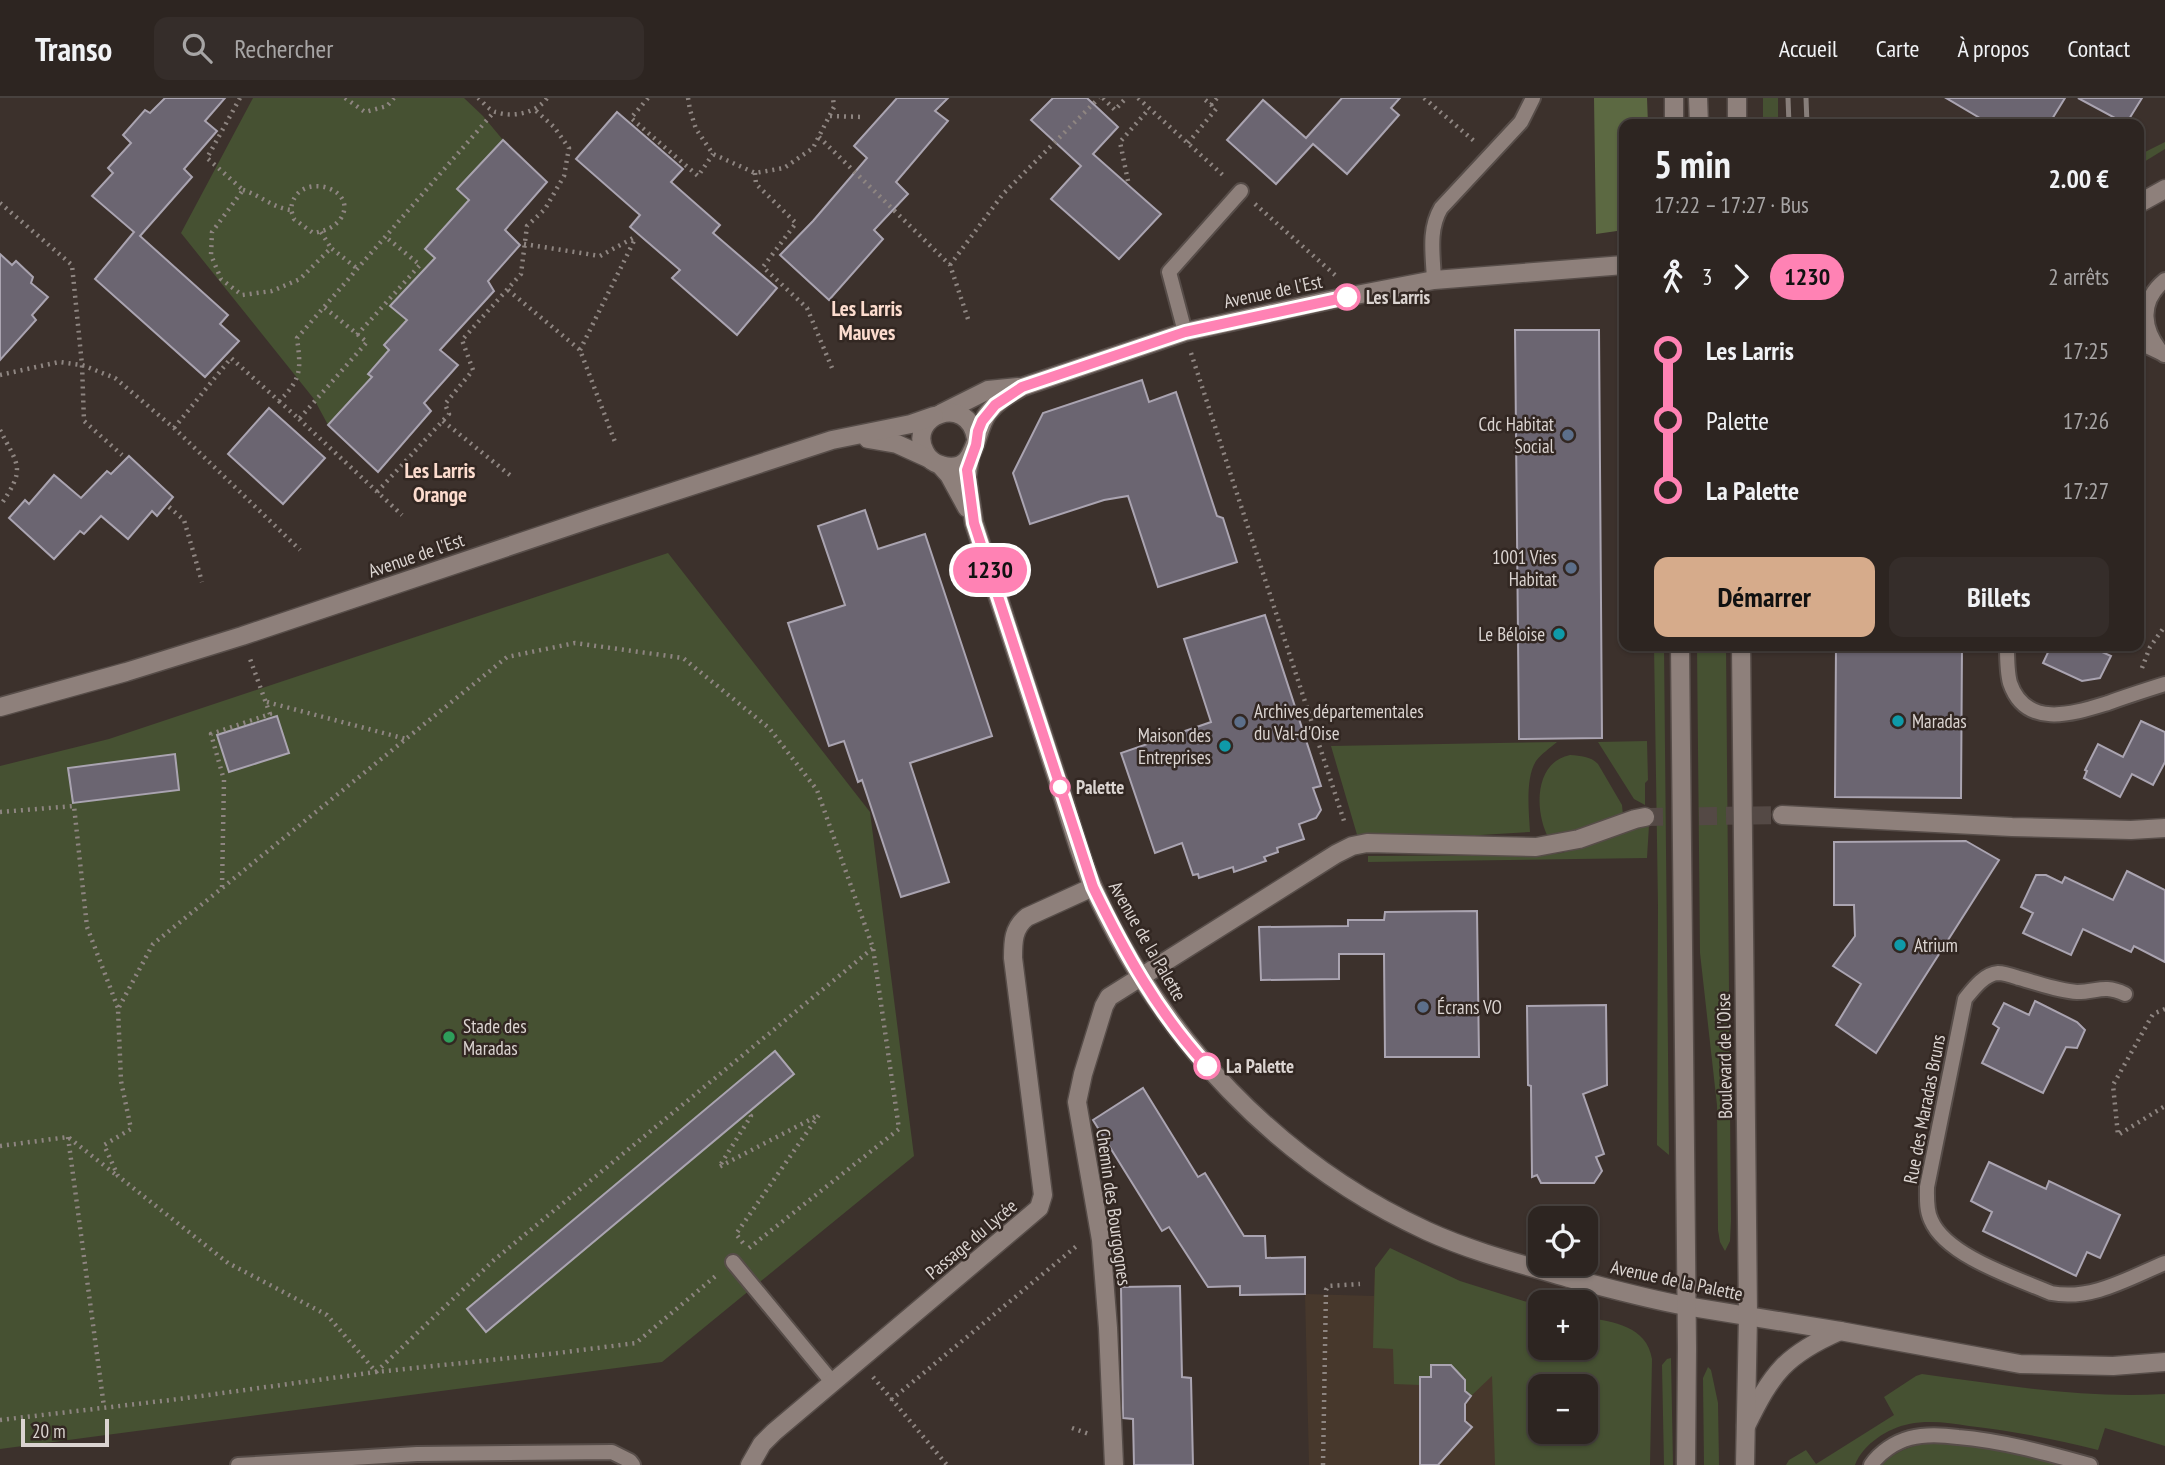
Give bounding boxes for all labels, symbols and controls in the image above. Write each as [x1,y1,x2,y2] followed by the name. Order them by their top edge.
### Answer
[154,17,644,80] search box
[35,27,112,70] text: Transo
[178,29,216,67] icon: search
[234,32,333,65] text: Rechercher
[1779,33,1838,64] text: Accueil
[1876,33,1919,64] text: Carte
[1957,33,2029,64] text: À propos
[2067,33,2130,64] text: Contact
[1654,139,1731,188] text: 5 min
[2048,162,2109,195] text: 2.00 €
[1654,190,1809,219] text: 17:22 – 17:27 · Bus
[1654,258,1692,296] icon: walk
[1722,258,1760,296] icon: forward
[1784,261,1830,292] text: 1230
[1702,262,1712,291] text: 3
[2048,262,2109,291] text: 2 arrêts
[1222,269,1325,313] street label: Avenue de l'Est
[1334,284,1360,310] marker: Les Larris
[1366,285,1431,309] place label: Les Larris
[832,295,902,346] district label: Les Larris Mauves
[1706,334,1794,367] text: Les Larris
[2063,336,2109,365] text: 17:25
[1706,404,1769,437] text: Palette
[2063,406,2109,435] text: 17:26
[1478,412,1555,458] place label: Cdc Habitat Social
[1560,427,1576,443] marker: Cdc Habitat Social
[405,457,475,508] district label: Les Larris Orange
[1706,474,1799,507] text: La Palette
[2063,476,2109,505] text: 17:27
[365,527,468,583] street label: Avenue de l'Est
[1492,545,1558,591] place label: 1001 Vies Habitat
[941,547,1039,593] line badge: 1230
[967,554,1013,585] text: 1230
[1654,557,1875,637] button: Démarrer
[1889,557,2109,637] button: Billets
[1563,560,1579,576] marker: 1001 Vies Habitat
[1478,622,1545,646] place label: Le Béloise
[1551,626,1567,642] marker: Le Béloise
[1254,699,1424,745] place label: Archives départementales du Val-d'Oise
[1912,709,1967,733] place label: Maradas
[1890,713,1906,729] marker: Maradas
[1232,714,1248,730] marker: Archives départementales du Val-d'Oise
[1138,723,1211,769] place label: Maison des Entreprises
[1217,738,1233,754] marker: Maison des Entreprises
[1076,775,1124,799] place label: Palette
[1050,777,1070,797] marker: Palette
[1104,877,1192,1005] street label: Avenue de la Palette
[1914,933,1958,957] place label: Atrium
[1892,937,1908,953] marker: Atrium
[1711,993,1737,1119] street label: Boulevard de l'Oise
[1437,995,1502,1019] place label: Écrans VO
[1415,999,1431,1015] marker: Écrans VO
[463,1014,527,1060] place label: Stade des Maradas
[441,1029,457,1045] marker: Stade des Maradas
[1898,1032,1950,1186] street label: Rue des Maradas Bruns
[1194,1053,1220,1079] marker: La Palette
[1226,1054,1294,1078] place label: La Palette
[1091,1127,1137,1287] street label: Chemin des Bourgognes
[920,1194,1022,1284] street label: Passage du Lycée
[1528,1206,1598,1444] map controls
[1528,1206,1598,1276] button: locate
[1609,1254,1745,1306] street label: Avenue de la Palette
[1528,1290,1598,1360] button: +
[1528,1374,1598,1444] button: −
[21,1416,108,1448] scale bar
[32,1419,66,1443] text: 20 m

